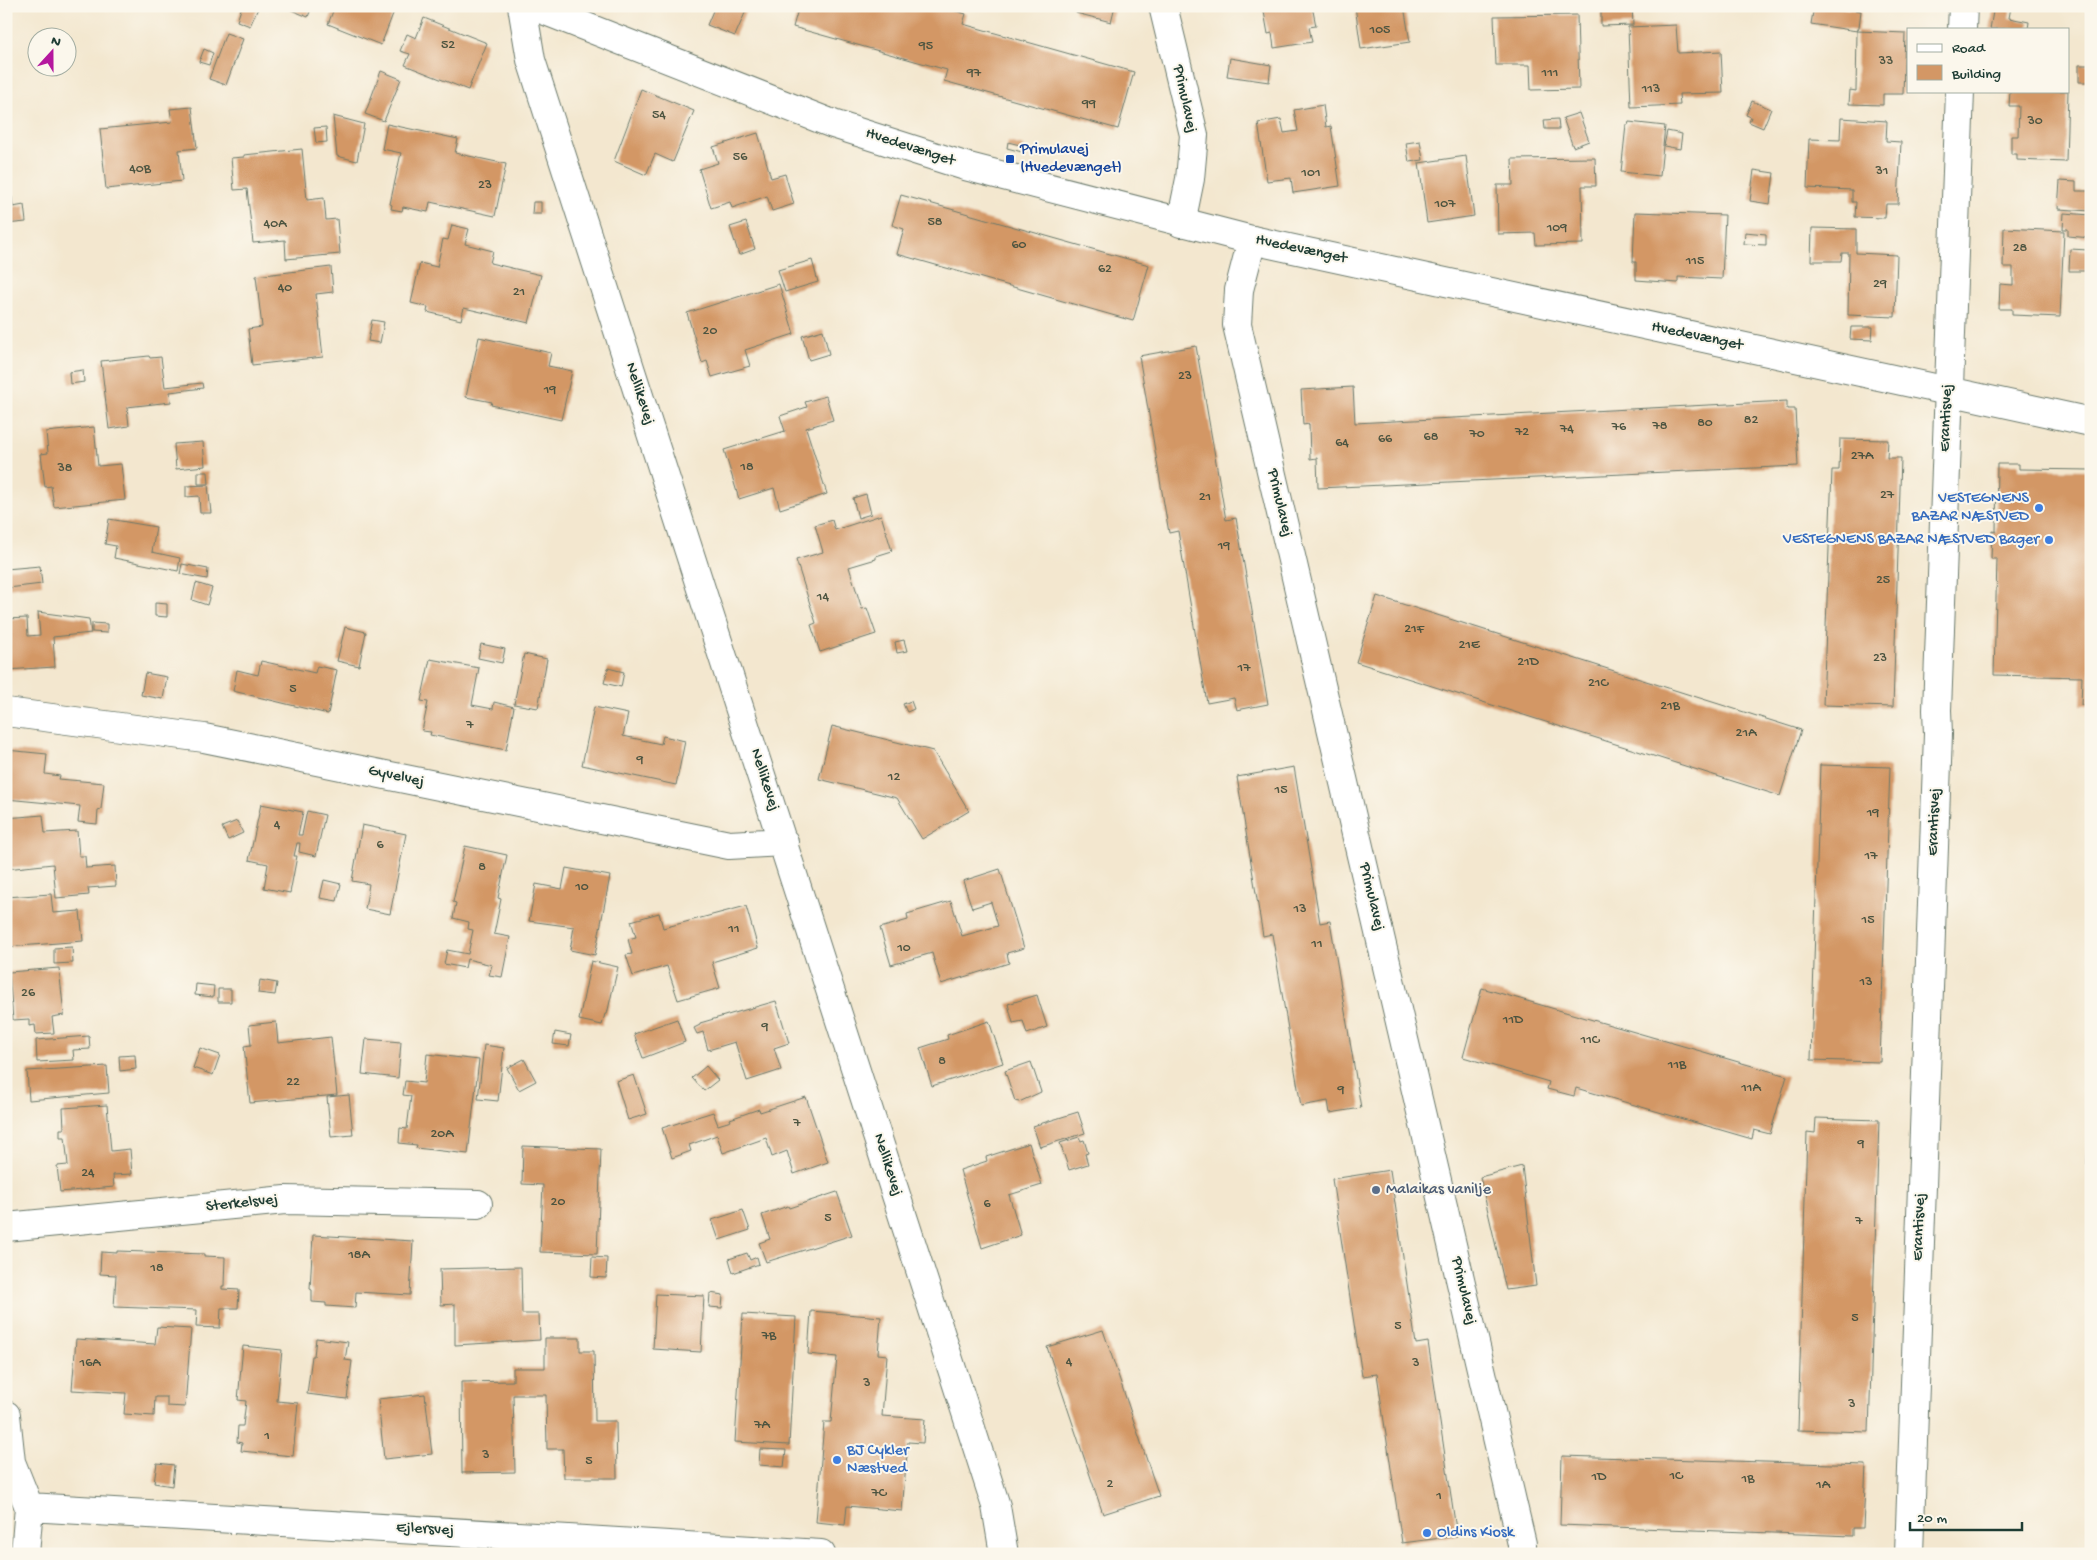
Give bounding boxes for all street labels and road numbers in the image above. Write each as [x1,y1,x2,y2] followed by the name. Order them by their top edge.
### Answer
[1167,62,1200,135] street label: Primulavej
[863,125,959,172] street label: Hvedevænget
[1254,231,1350,269] street label: Hvedevænget
[1650,318,1746,356] street label: Hvedevænget
[620,360,658,428] street label: Nellikevej
[1936,384,1958,452] street label: Erantisvej
[1262,466,1296,539] street label: Primulavej
[745,746,783,814] street label: Nellikevej
[366,762,426,792] street label: Gyvelvej
[1924,788,1946,856] street label: Erantisvej
[1354,860,1388,933] street label: Primulavej
[868,1131,906,1199] street label: Nellikevej
[205,1191,279,1217] street label: Sterkelsvej
[1909,1193,1931,1261] street label: Erantisvej
[1446,1254,1480,1327] street label: Primulavej
[396,1519,454,1541] street label: Ejlersvej

